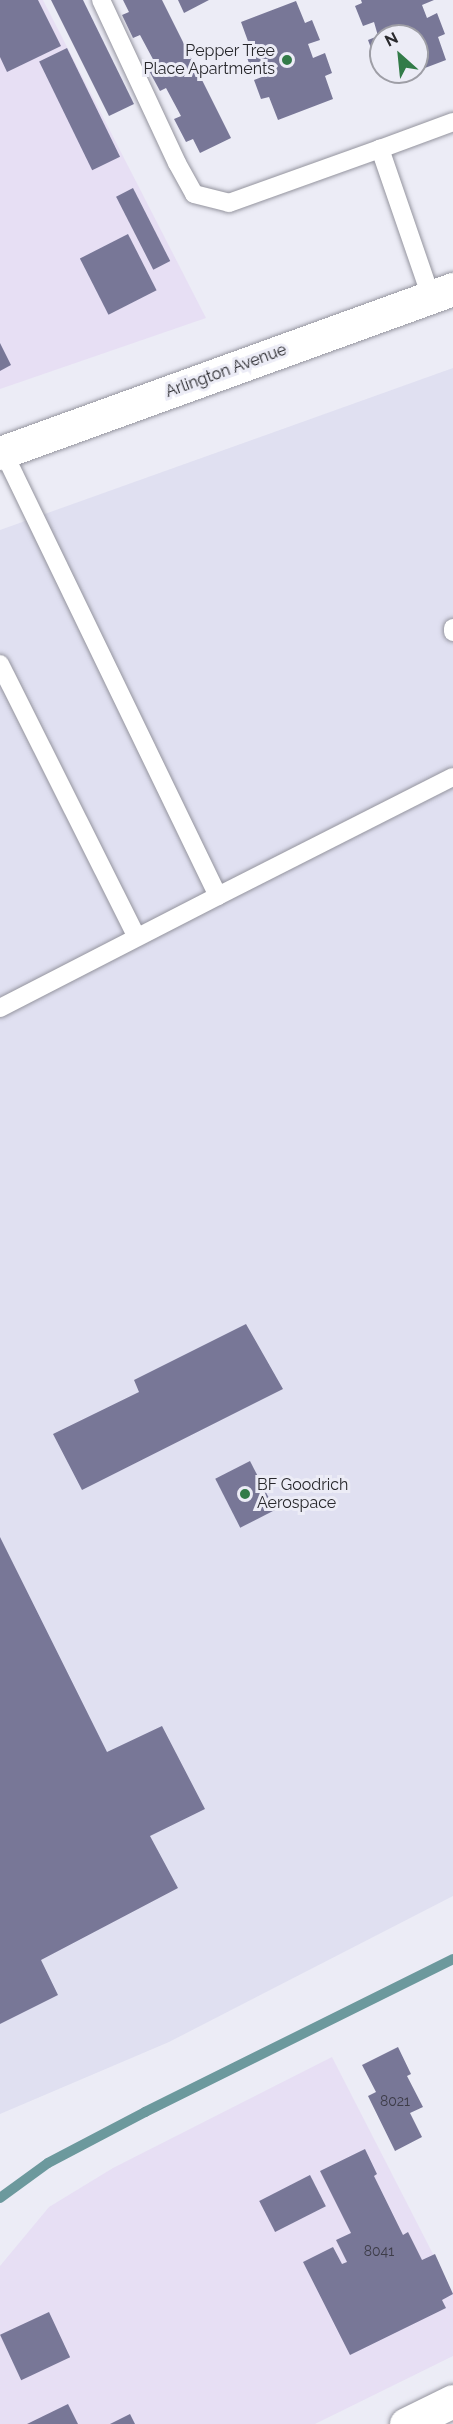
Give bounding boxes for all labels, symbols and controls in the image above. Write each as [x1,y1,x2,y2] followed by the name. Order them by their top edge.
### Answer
[369,24,429,84] north arrow
[382,28,401,51] text: N
[143,41,275,79] place label: Pepper Tree Place Apartments
[280,53,294,67] marker: Pepper Tree Place Apartments
[163,340,289,402] street label: Arlington Avenue
[257,1475,349,1513] place label: BF Goodrich Aerospace
[238,1487,252,1501] marker: BF Goodrich Aerospace
[380,2093,410,2109] house number: 8021
[364,2243,394,2259] house number: 8041

